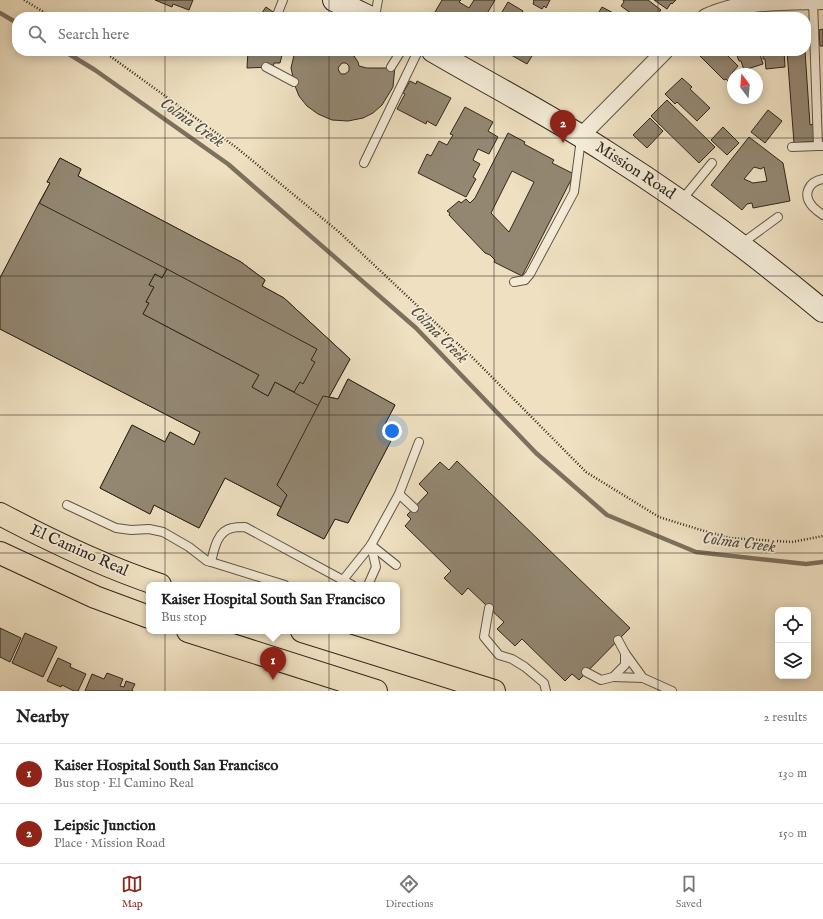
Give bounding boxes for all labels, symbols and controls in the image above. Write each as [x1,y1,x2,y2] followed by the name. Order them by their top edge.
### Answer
[12,12,811,56] search box
[26,23,48,45] icon: search
[58,25,129,44] text: Search here
[727,68,763,104] north arrow
[156,93,228,153] water label: Colma Creek
[550,110,576,143] pin: 2
[591,138,679,205] street label: Mission Road
[406,302,473,369] water label: Colma Creek
[382,421,402,441] your location
[27,520,132,582] street label: El Camino Real
[701,528,777,558] water label: Colma Creek
[146,582,400,634] popup
[161,590,385,609] text: Kaiser Hospital South San Francisco
[775,607,811,679] map controls
[775,607,811,643] button: locate
[161,609,207,626] text: Bus stop
[775,643,811,679] button: layers
[260,647,286,680] pin: 1
[16,707,69,728] text: Nearby
[763,709,807,726] text: 2 results
[54,756,278,775] text: Kaiser Hospital South San Francisco
[27,765,31,782] text: 1
[778,765,807,782] text: 130 m
[54,775,194,792] text: Bus stop · El Camino Real
[54,816,156,835] text: Leipsic Junction
[26,825,32,842] text: 2
[778,825,807,842] text: 150 m
[54,835,165,852] text: Place · Mission Road
[121,873,143,911] tab: Map
[386,873,433,911] tab: Directions
[676,873,702,911] tab: Saved

